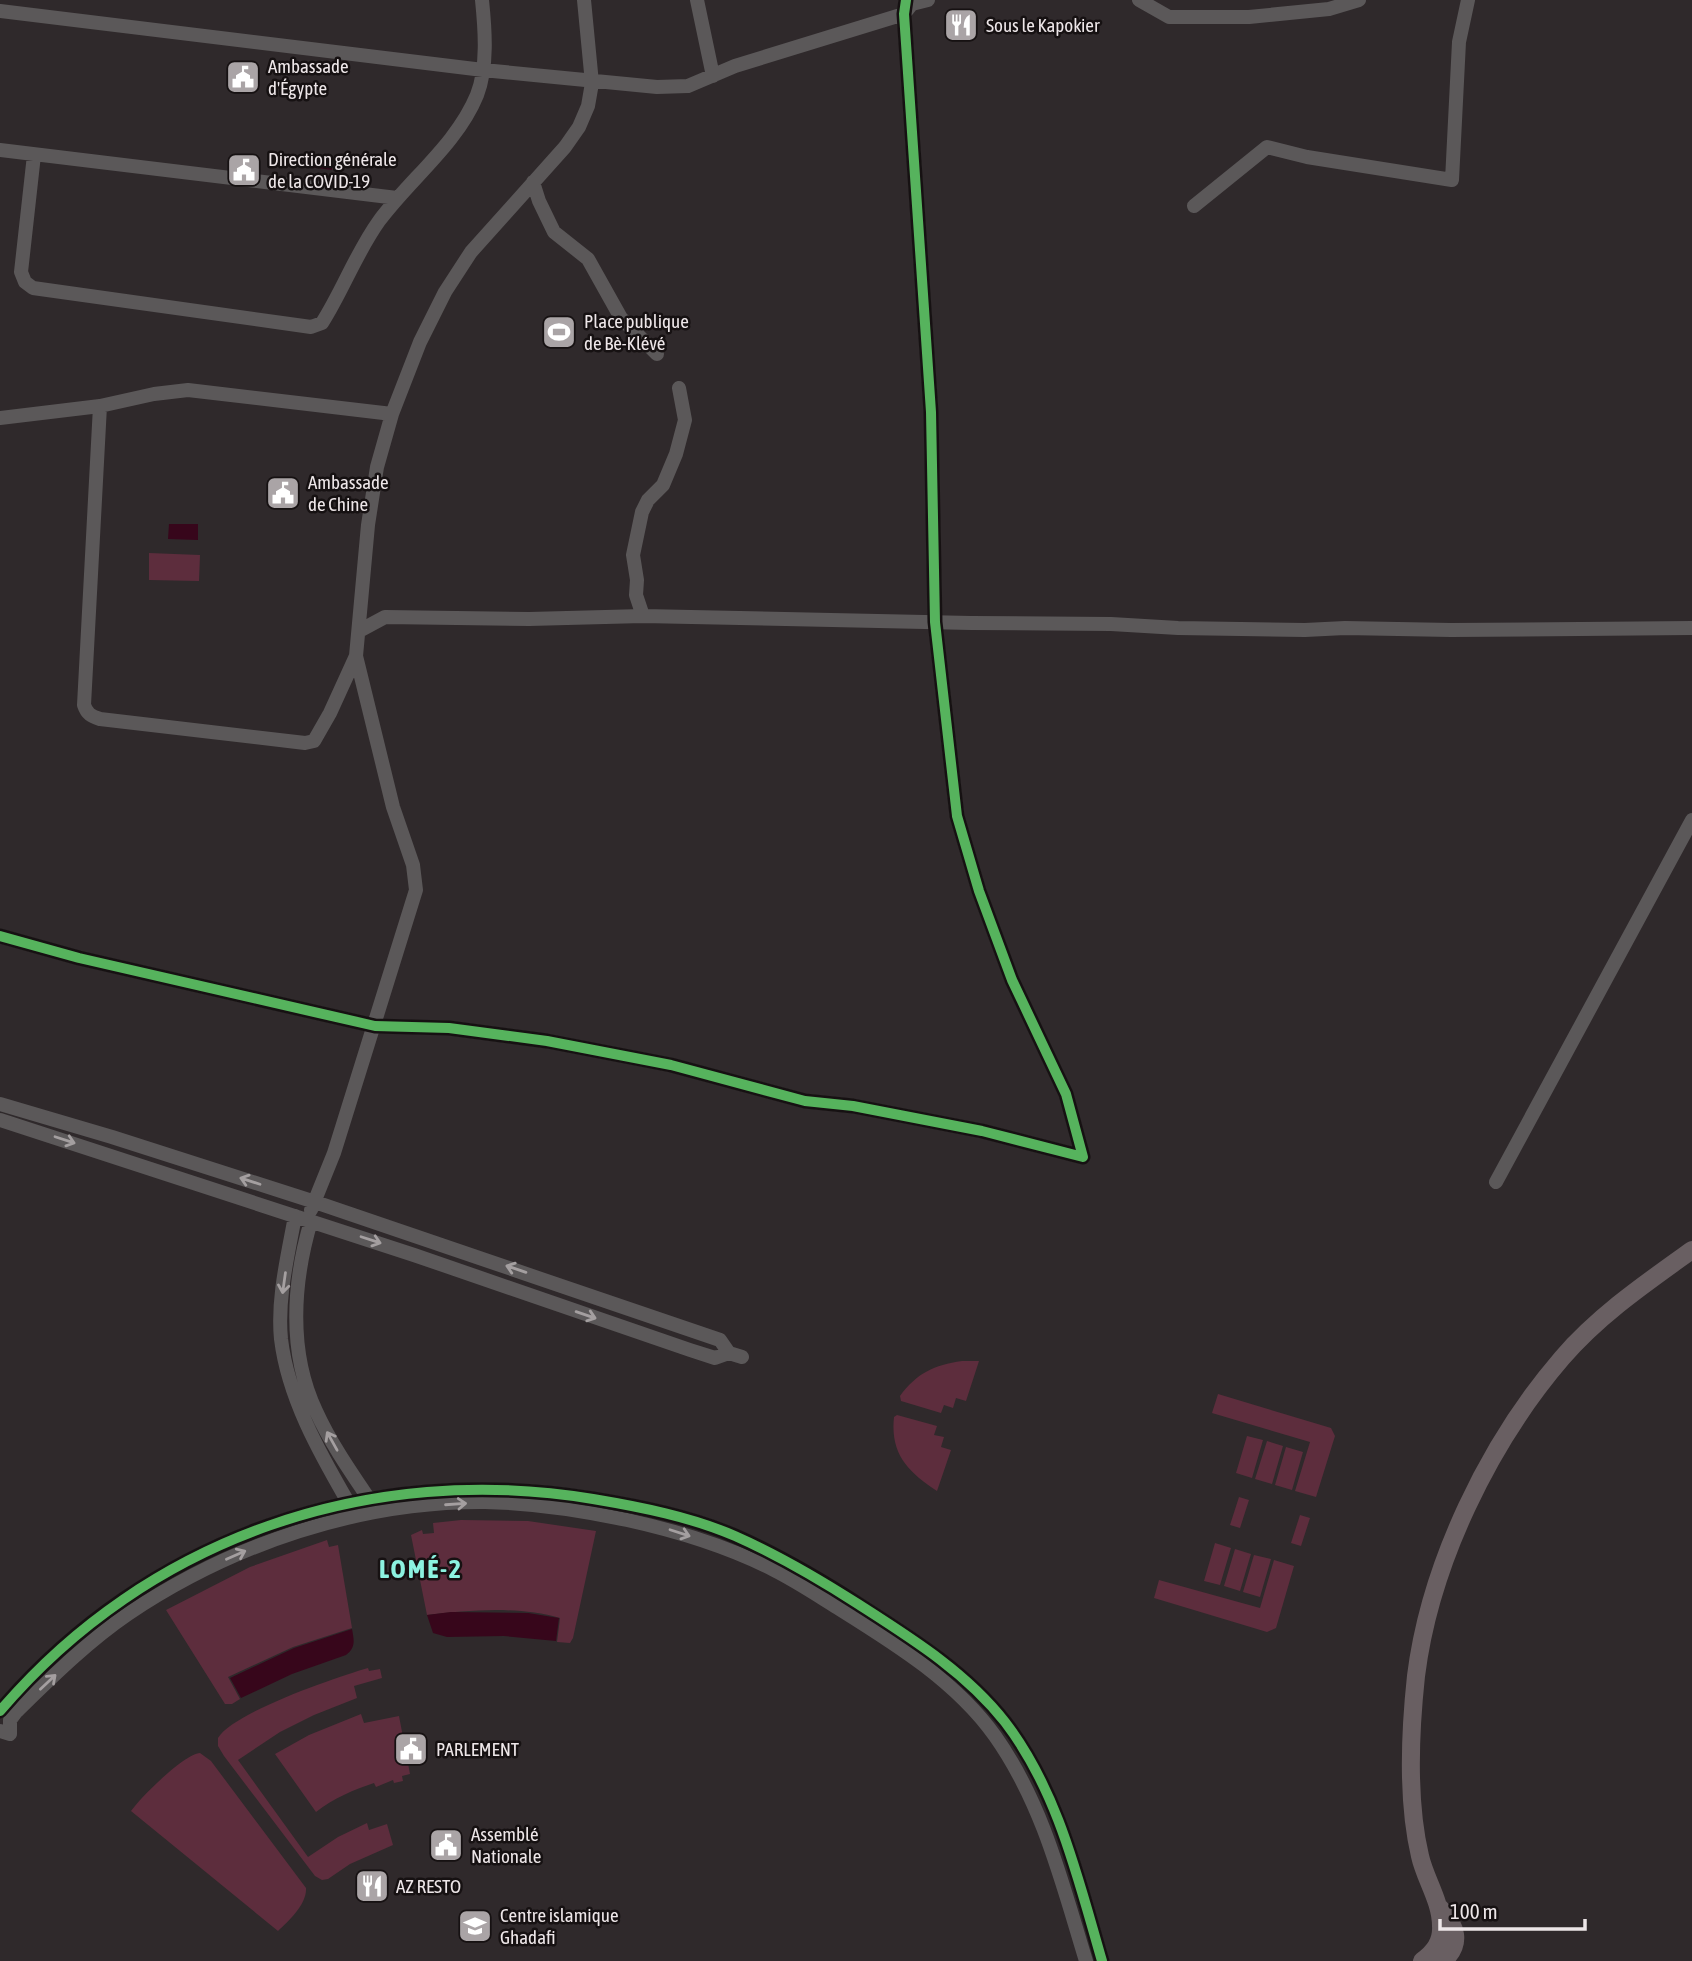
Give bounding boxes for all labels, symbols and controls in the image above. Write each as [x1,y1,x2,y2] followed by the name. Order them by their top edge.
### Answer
[942,6,980,44] restaurant icon: Sous le Kapokier
[986,14,1100,36] place label: Sous le Kapokier
[268,55,349,99] place label: Ambassade d'Égypte
[224,58,262,96] public building icon: Ambassade d'Égypte
[268,148,397,192] place label: Direction générale de la COVID-19
[225,151,263,189] public building icon: Direction générale de la COVID-19
[584,310,689,354] place label: Place publique de Bè-Klévé
[540,313,578,351] sports icon: Place publique de Bè-Klévé
[308,471,389,515] place label: Ambassade de Chine
[264,474,302,512] public building icon: Ambassade de Chine
[54,1135,76,1148] one-way arrow
[239,1174,261,1186] one-way arrow
[360,1235,382,1248] one-way arrow
[505,1262,527,1274] one-way arrow
[277,1271,290,1294] one-way arrow
[574,1310,596,1322] one-way arrow
[325,1432,339,1452] one-way arrow
[444,1497,467,1510] one-way arrow
[669,1528,691,1540] one-way arrow
[224,1548,246,1561] one-way arrow
[379,1554,463,1584] district label: LOMÉ-2
[39,1673,56,1690] one-way arrow
[392,1730,430,1768] public building icon: PARLEMENT
[436,1738,520,1760] place label: PARLEMENT
[471,1823,541,1867] place label: Assemblé Nationale
[427,1826,465,1864] public building icon: Assemblé Nationale
[353,1867,391,1905] restaurant icon: AZ RESTO
[396,1875,461,1897] place label: AZ RESTO
[1440,1888,1585,1932] scale bar
[1450,1899,1498,1923] text: 100 m
[500,1904,619,1948] place label: Centre islamique Ghadafi
[456,1907,494,1945] school or university icon: Centre islamique Ghadafi

